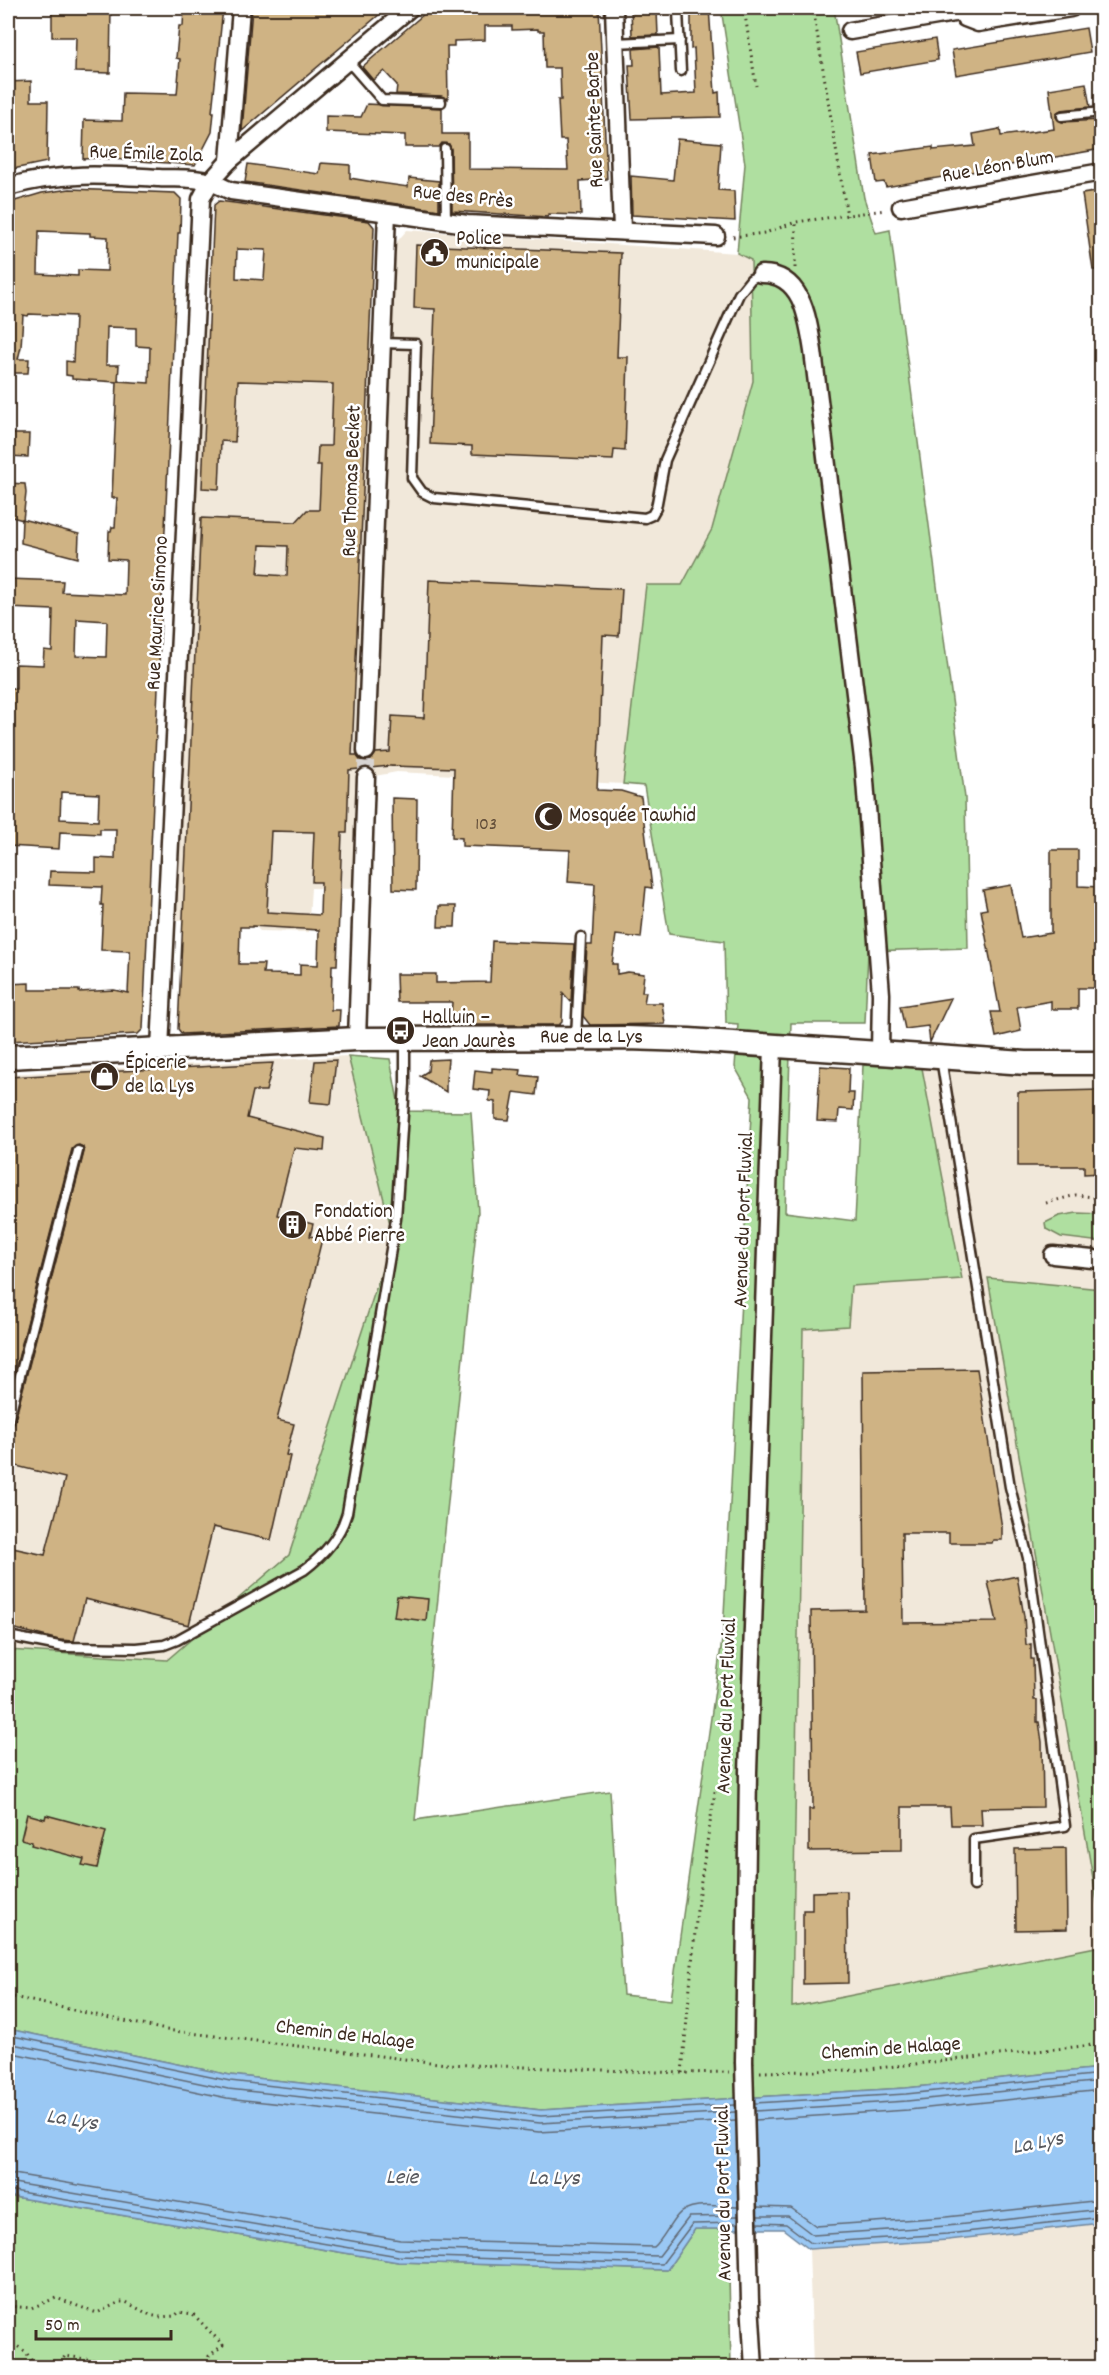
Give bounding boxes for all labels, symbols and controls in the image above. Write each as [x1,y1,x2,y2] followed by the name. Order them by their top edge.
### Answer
[579,51,613,189] street label: Rue Sainte-Barbe
[89,138,204,172] street label: Rue Émile Zola
[940,143,1056,193] street label: Rue Léon Blum
[411,178,515,218] street label: Rue des Près
[456,225,539,279] place label: Police municipale
[419,236,451,268] public building icon: Police municipale
[335,404,371,557] street label: Rue Thomas Becket
[140,535,178,691] street label: Rue Maurice Simono
[532,801,564,833] mosque icon: Mosquée Tawhid
[569,802,696,832] place label: Mosquée Tawhid
[475,813,497,838] house number: 103
[422,1004,515,1058] place label: Halluin – Jean Jaurès
[385,1015,417,1047] bus stop icon: Halluin – Jean Jaurès
[540,1023,643,1054] street label: Rue de la Lys
[125,1049,195,1103] place label: Épicerie de la Lys
[88,1060,120,1092] shop icon: Épicerie de la Lys
[727,1131,763,1309] street label: Avenue du Port Fluvial
[314,1198,405,1252] place label: Fondation Abbé Pierre
[277,1209,309,1241] building icon: Fondation Abbé Pierre
[710,1617,746,1795] street label: Avenue du Port Fluvial
[274,2013,416,2059] street label: Chemin de Halage
[820,2030,962,2070] street label: Chemin de Halage
[44,2102,101,2140] water label: La Lys
[708,2105,742,2281] street label: Avenue du Port Fluvial
[1010,2124,1067,2164] water label: La Lys
[386,2163,420,2194] water label: Leie
[528,2164,580,2195] water label: La Lys
[36,2303,171,2341] scale bar
[45,2314,80,2339] text: 50 m

